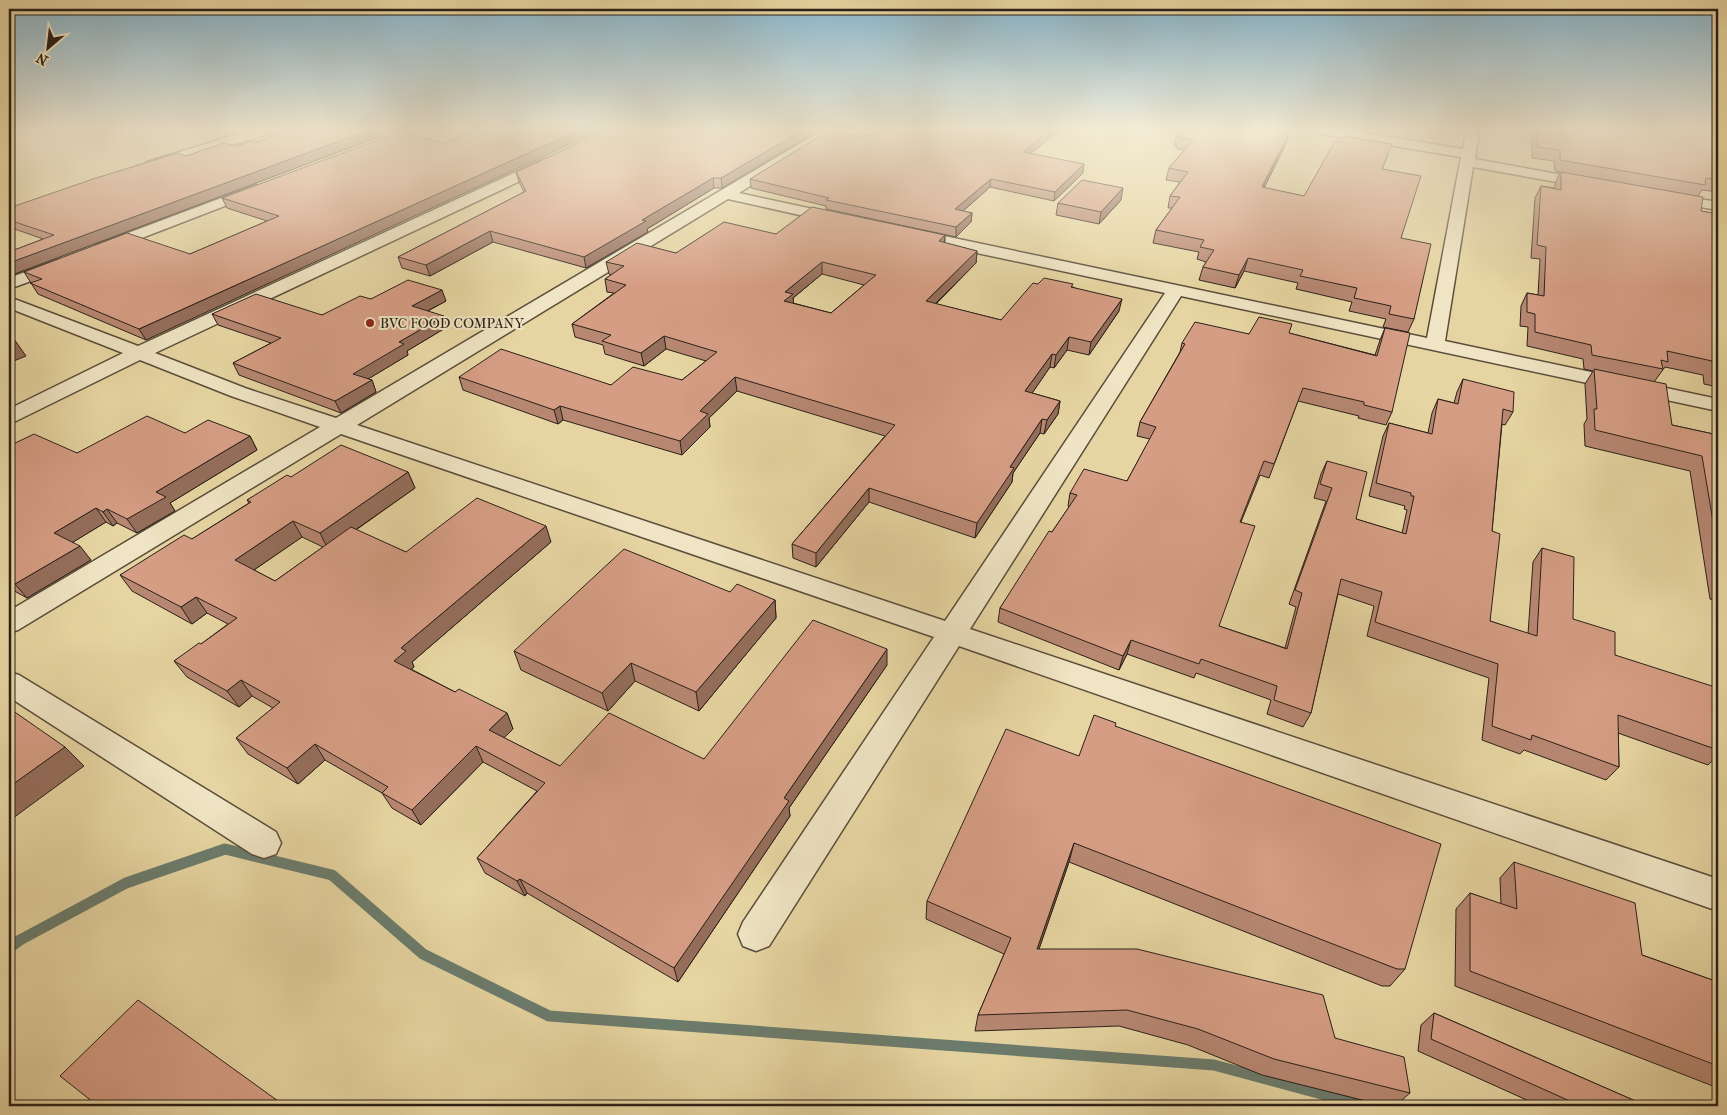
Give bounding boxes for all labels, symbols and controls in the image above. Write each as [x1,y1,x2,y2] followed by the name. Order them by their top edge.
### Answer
[22,22,72,72] north arrow
[33,49,51,69] text: N
[380,315,524,332] place label: BVC FOOD COMPANY
[364,317,376,329] marker: BVC FOOD COMPANY

